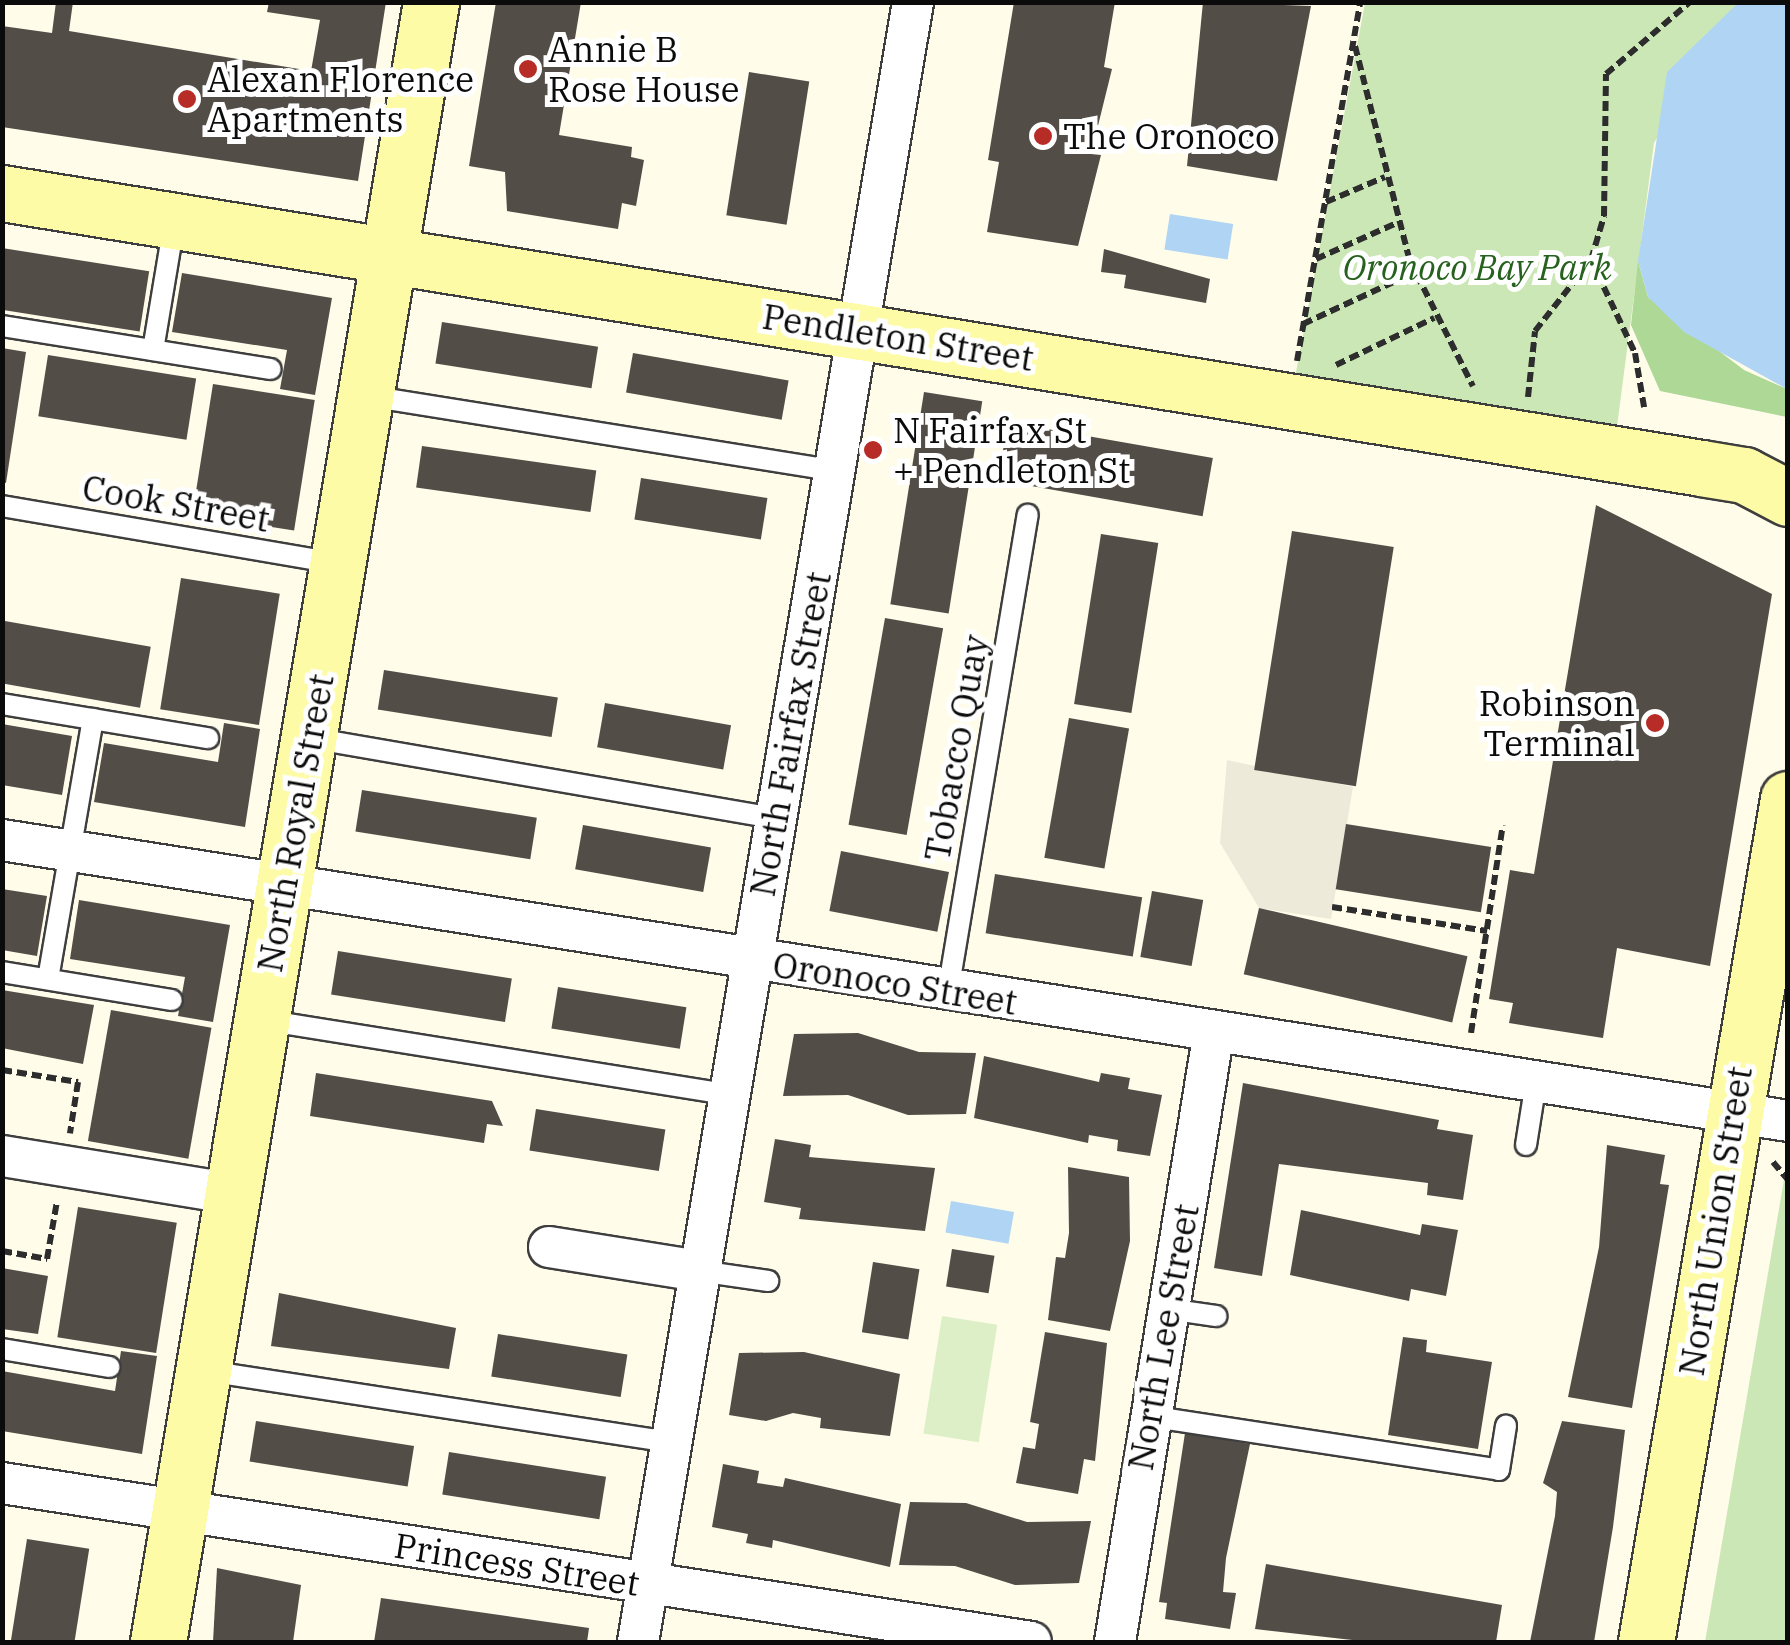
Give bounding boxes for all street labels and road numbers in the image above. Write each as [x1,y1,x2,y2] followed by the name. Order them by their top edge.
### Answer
[760,295,1036,379] street label: Pendleton Street
[79,466,273,540] street label: Cook Street
[741,568,839,900] street label: North Fairfax Street
[915,632,997,864] street label: Tobacco Quay
[248,671,342,975] street label: North Royal Street
[770,943,1020,1023] street label: Oronoco Street
[1670,1063,1760,1379] street label: North Union Street
[1119,1201,1207,1473] street label: North Lee Street
[392,1524,642,1604] street label: Princess Street

